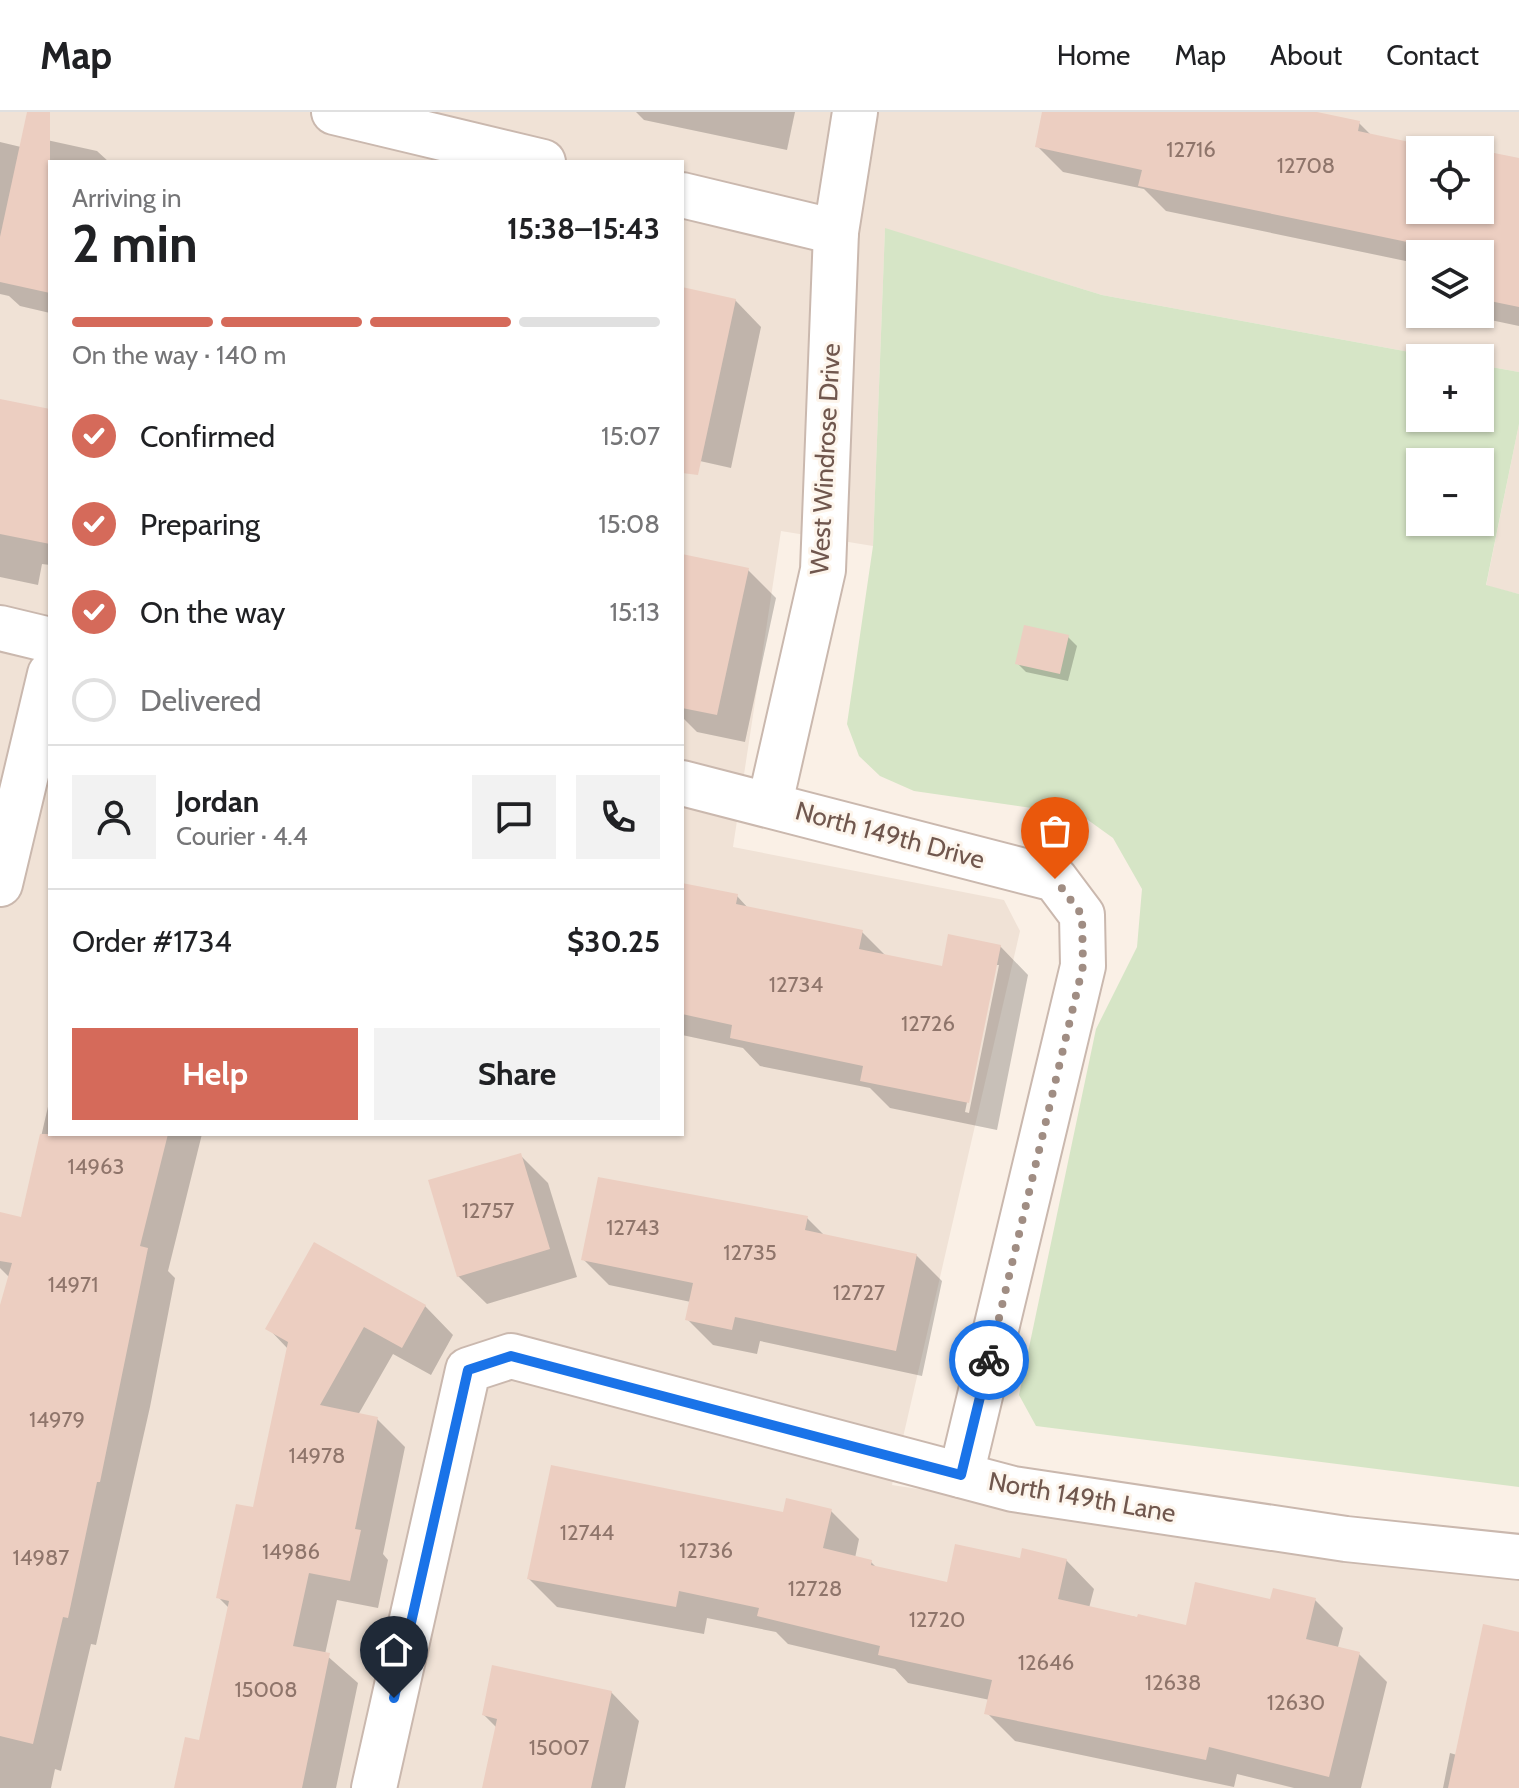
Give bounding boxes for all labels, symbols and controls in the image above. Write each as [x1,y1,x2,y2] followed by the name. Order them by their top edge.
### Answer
[40,32,112,79] text: Map
[1057,38,1130,72] text: Home
[1174,38,1226,72] text: Map
[1270,38,1342,72] text: About
[1386,38,1479,72] text: Contact
[1166,136,1216,163] house number: 12716
[1406,136,1494,536] map controls
[1406,136,1494,224] button: locate
[1277,152,1335,179] house number: 12708
[72,182,182,214] text: Arriving in
[507,210,660,247] text: 15:38–15:43
[72,212,198,275] text: 2 min
[1406,240,1494,328] button: layers
[72,339,286,371] text: On the way · 140 m
[803,343,847,575] street label: West Windrose Drive
[1406,344,1494,432] button: +
[72,414,116,458] icon: check
[140,418,275,455] text: Confirmed
[601,420,660,452] text: 15:07
[1406,448,1494,536] button: −
[72,502,116,546] icon: check
[140,506,260,543] text: Preparing
[598,508,660,540] text: 15:08
[72,590,116,634] icon: check
[140,594,285,631] text: On the way
[610,596,660,628] text: 15:13
[140,682,261,719] text: Delivered
[72,775,156,859] button: person
[472,775,556,859] button: chat
[576,775,660,859] button: phone
[176,783,259,820] text: Jordan
[792,794,988,876] street label: North 149th Drive
[1021,797,1089,879] pin
[1033,809,1077,853] icon: bag
[176,820,308,852] text: Courier · 4.4
[72,923,232,960] text: Order #1734
[567,923,660,960] text: $30.25
[769,971,823,998] house number: 12734
[901,1010,955,1037] house number: 12726
[72,1028,358,1120] button: Help
[374,1028,660,1120] button: Share
[68,1153,124,1180] house number: 14963
[462,1197,514,1224] house number: 12757
[606,1214,660,1241] house number: 12743
[723,1239,777,1266] house number: 12735
[48,1271,98,1298] house number: 14971
[833,1279,885,1306] house number: 12727
[949,1320,1029,1400] courier
[967,1338,1011,1382] icon: bike
[29,1406,85,1433] house number: 14979
[289,1442,345,1469] house number: 14978
[986,1465,1178,1529] street label: North 149th Lane
[560,1519,614,1546] house number: 12744
[679,1537,733,1564] house number: 12736
[262,1538,320,1565] house number: 14986
[13,1544,69,1571] house number: 14987
[788,1575,842,1602] house number: 12728
[909,1606,965,1633] house number: 12720
[360,1616,428,1698] pin
[372,1628,416,1672] icon: home
[1018,1649,1074,1676] house number: 12646
[1145,1669,1201,1696] house number: 12638
[234,1676,298,1703] house number: 15008
[1267,1689,1325,1716] house number: 12630
[529,1734,589,1761] house number: 15007

